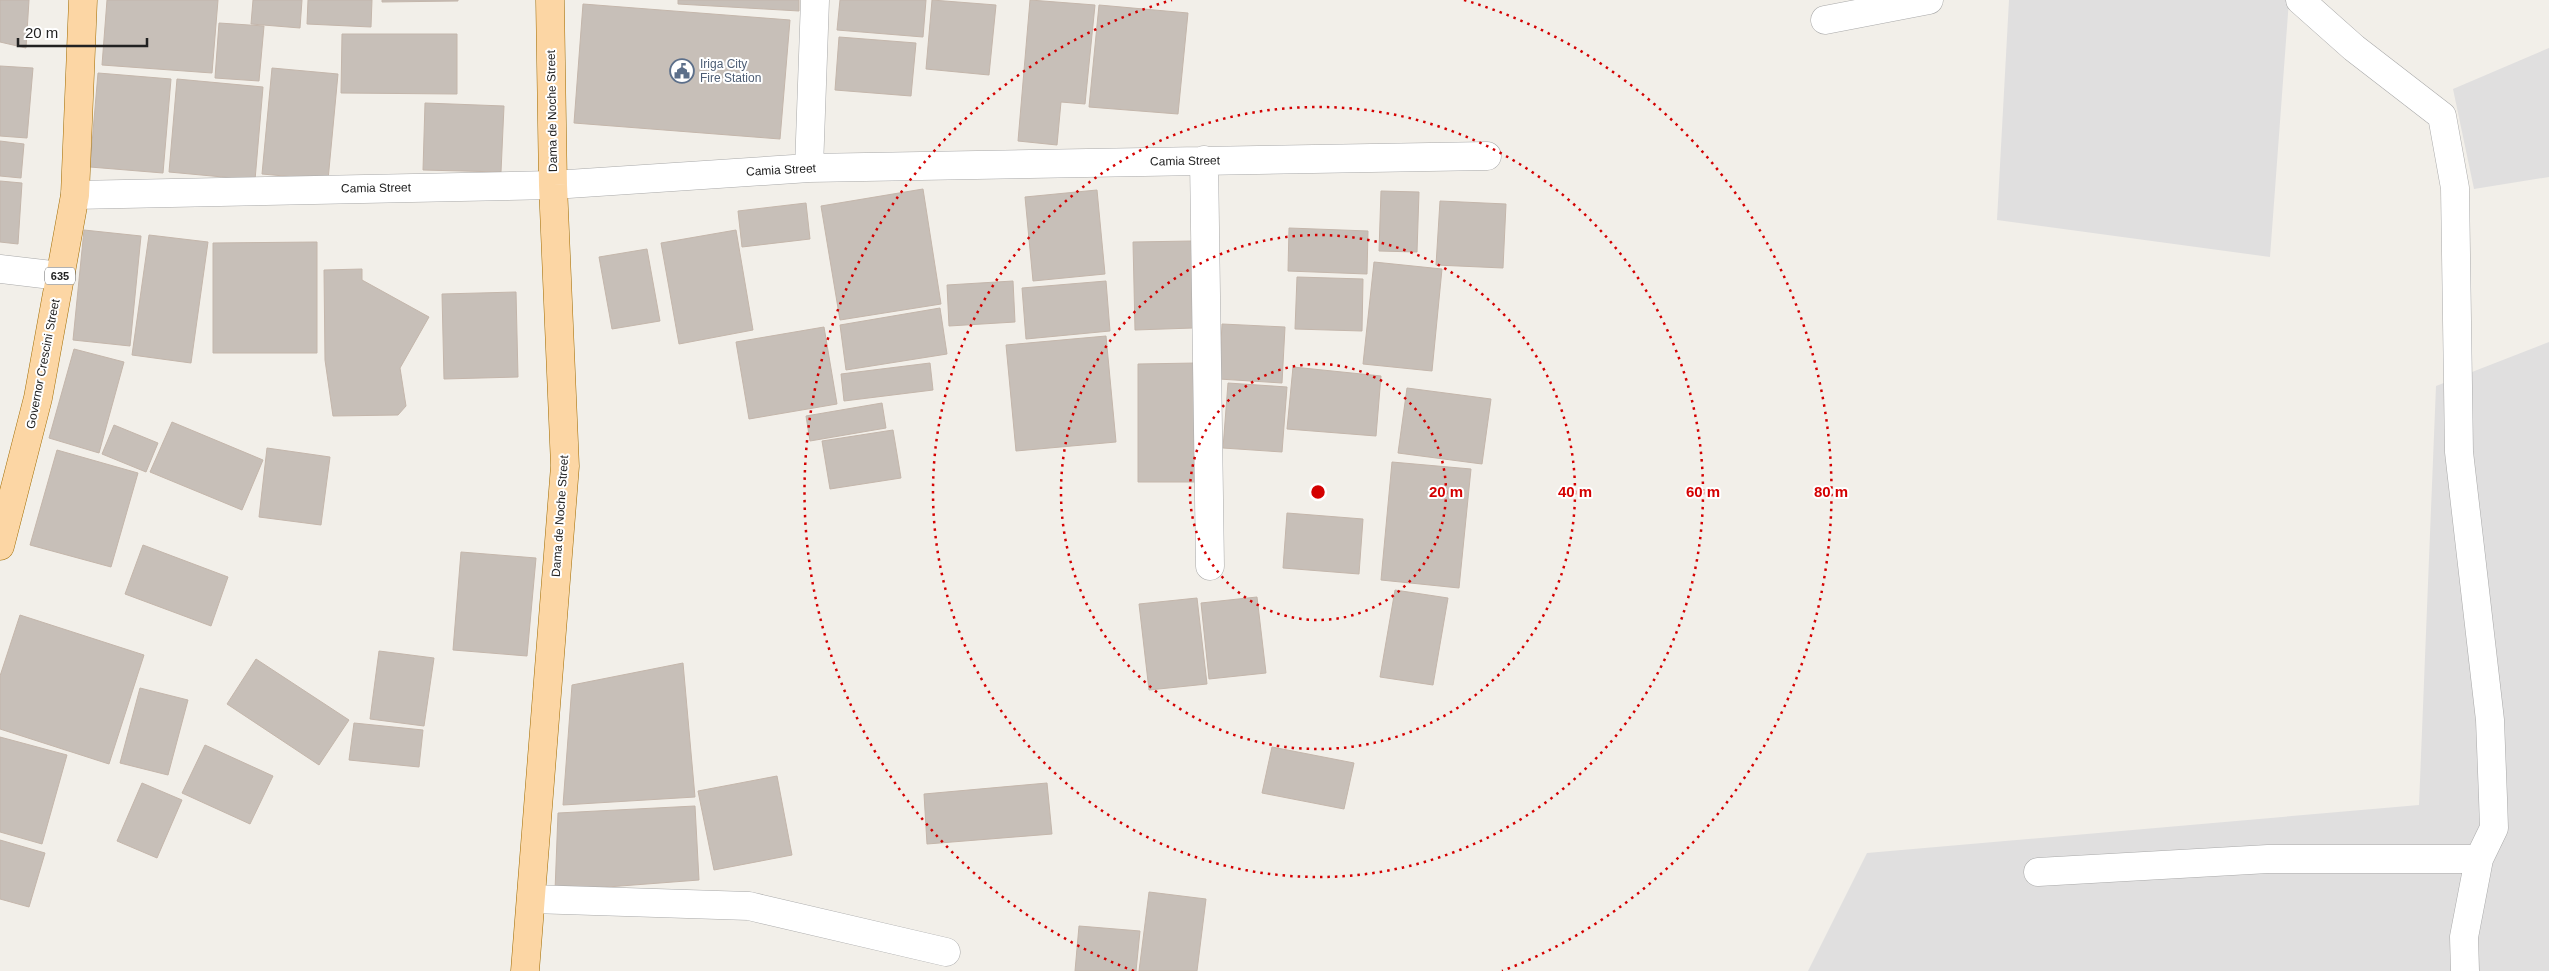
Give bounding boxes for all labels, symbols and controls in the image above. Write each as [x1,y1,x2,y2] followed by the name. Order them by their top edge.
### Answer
[18,15,146,47] scale bar
[25,24,58,41] text: 20 m
[544,49,560,172] street label: Dama de Noche Street
[700,57,761,85] place label: Iriga City Fire Station
[669,58,695,84] public building icon: Iriga City Fire Station
[1150,153,1221,169] street label: Camia Street
[746,161,817,179] street label: Camia Street
[341,180,412,196] street label: Camia Street
[45,268,75,284] road number: 635
[24,297,63,430] street label: Governor Crescini Street
[549,454,571,577] street label: Dama de Noche Street
[1309,483,1327,501] centre of rings
[1429,483,1463,500] text: 20 m
[1558,483,1592,500] text: 40 m
[1686,483,1720,500] text: 60 m
[1814,483,1848,500] text: 80 m

